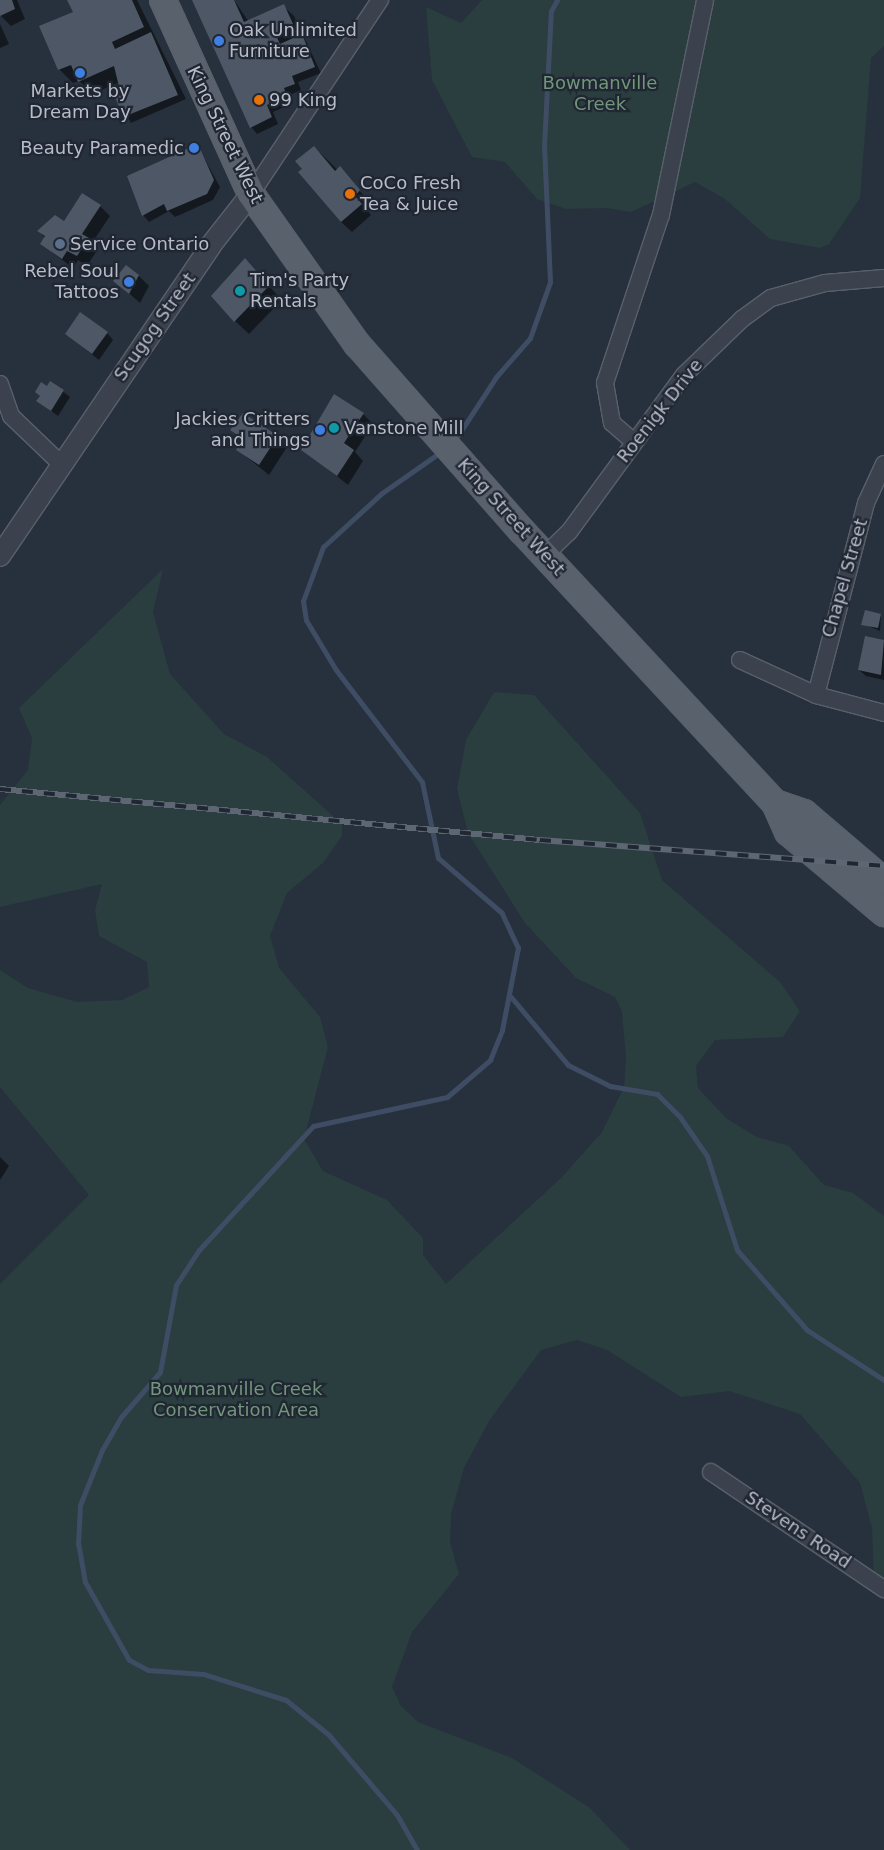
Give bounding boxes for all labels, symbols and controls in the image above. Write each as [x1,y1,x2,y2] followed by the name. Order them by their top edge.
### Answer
[229,20,357,62] place label: Oak Unlimited Furniture
[213,35,225,47] marker: Oak Unlimited Furniture
[182,63,268,207] street label: King Street West
[74,67,86,79] marker: Markets by Dream Day
[543,73,657,116] park label: Bowmanville Creek
[29,81,131,124] place label: Markets by Dream Day
[269,89,337,111] place label: 99 King
[253,94,265,106] marker: 99 King
[20,137,184,159] place label: Beauty Paramedic
[188,142,200,154] marker: Beauty Paramedic
[360,173,461,215] place label: CoCo Fresh Tea & Juice
[344,188,356,200] marker: CoCo Fresh Tea & Juice
[70,233,209,255] place label: Service Ontario
[54,238,66,250] marker: Service Ontario
[24,261,119,304] place label: Rebel Soul Tattoos
[110,269,200,385] street label: Scugog Street
[250,270,349,312] place label: Tim's Party Rentals
[123,276,135,288] marker: Rebel Soul Tattoos
[234,285,246,297] marker: Tim's Party Rentals
[613,355,707,467] street label: Roenigk Drive
[175,409,310,452] place label: Jackies Critters and Things
[344,417,464,439] place label: Vanstone Mill
[328,422,340,434] marker: Vanstone Mill
[314,424,326,436] marker: Jackies Critters and Things
[453,454,569,580] street label: King Street West
[818,516,872,640] street label: Chapel Street
[150,1379,322,1422] park label: Bowmanville Creek Conservation Area
[741,1487,855,1573] street label: Stevens Road

